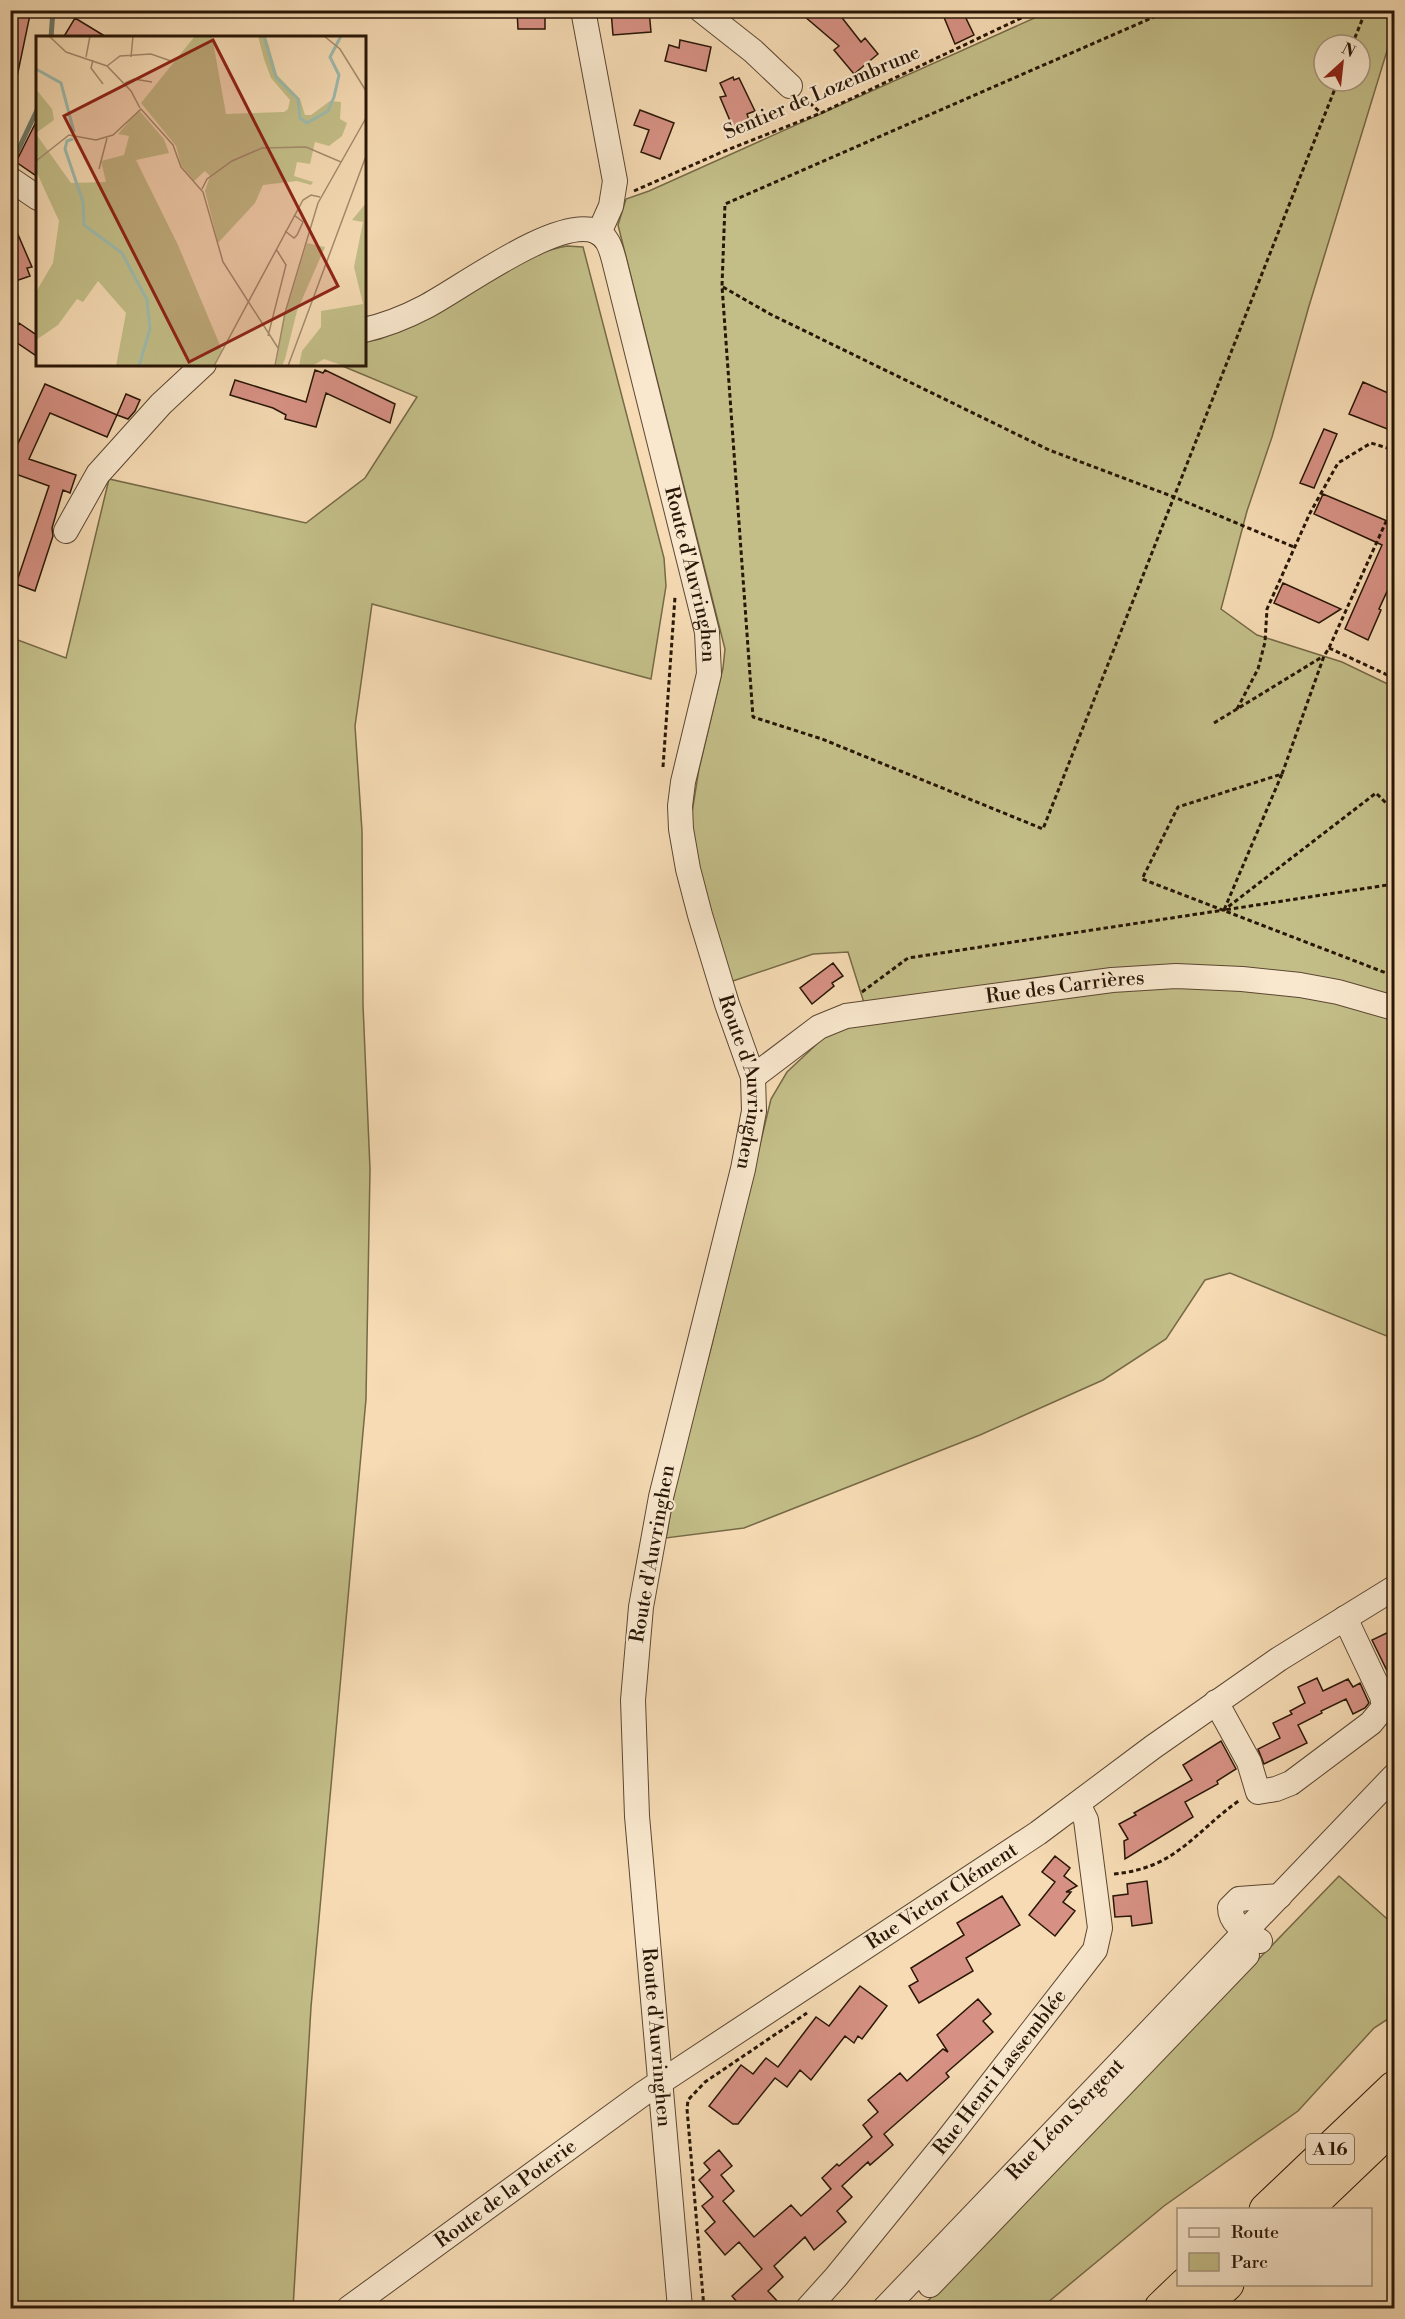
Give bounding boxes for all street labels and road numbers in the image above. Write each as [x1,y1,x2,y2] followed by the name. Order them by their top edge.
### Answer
[720,40,924,146] street label: Sentier de Lozembrune
[659,484,721,663] street label: Route d'Auvringhen
[984,965,1145,1009] street label: Rue des Carrières
[712,992,767,1172] street label: Route d'Auvringhen
[625,1463,681,1645] street label: Route d'Auvringhen
[861,1837,1023,1955] street label: Rue Victor Clément
[636,1946,677,2128] street label: Route d'Auvringhen
[928,1984,1072,2160] street label: Rue Henri Lassemblée
[1001,2053,1130,2186] street label: Rue Léon Sergent
[430,2134,582,2254] street label: Route de la Poterie
[1306,2134,1354,2164] road number: A 16

